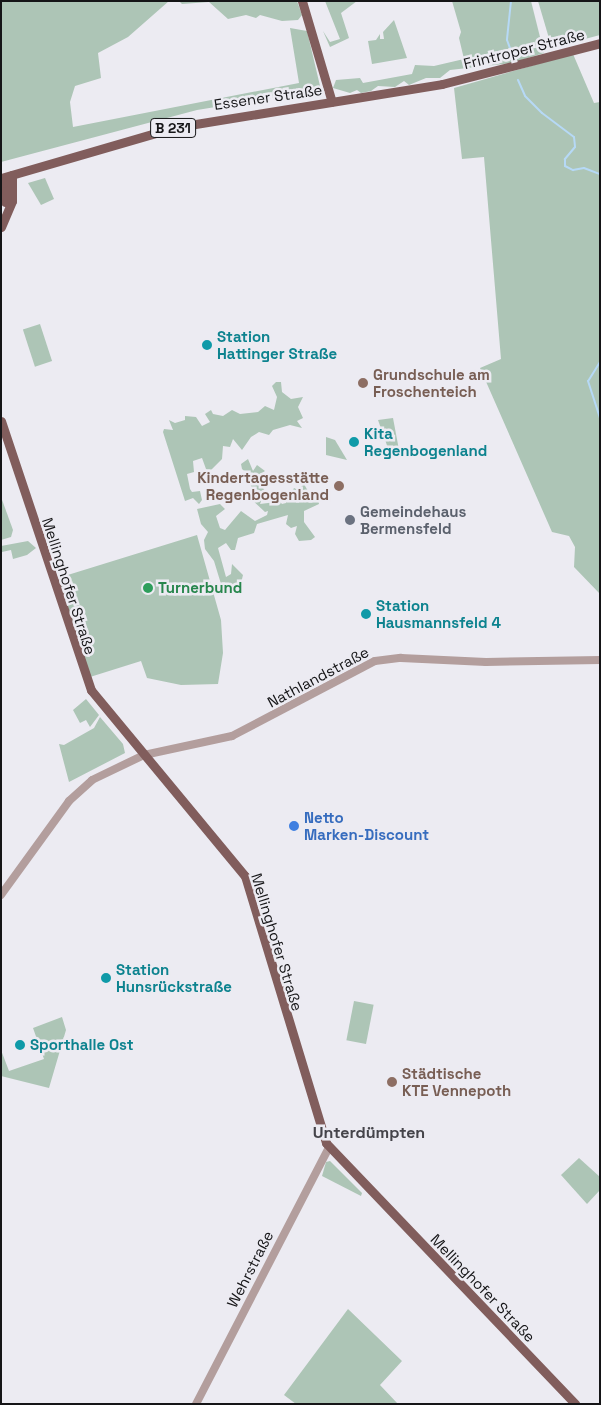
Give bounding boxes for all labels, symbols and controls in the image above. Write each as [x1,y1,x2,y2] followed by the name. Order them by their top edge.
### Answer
[461,25,587,73] street label: Frintroper Straße
[213,80,323,114] street label: Essener Straße
[149,116,197,140] road number: B 231
[217,327,337,362] place label: Station Hattinger Straße
[201,339,213,351] marker: Station Hattinger Straße
[373,365,490,400] place label: Grundschule am Froschenteich
[357,377,369,389] marker: Grundschule am Froschenteich
[364,424,487,459] place label: Kita Regenbogenland
[348,436,360,448] marker: Kita Regenbogenland
[197,468,329,503] place label: Kindertagesstätte Regenbogenland
[333,480,345,492] marker: Kindertagesstätte Regenbogenland
[360,502,466,537] place label: Gemeindehaus Bermensfeld
[344,514,356,526] marker: Gemeindehaus Bermensfeld
[38,515,100,657] street label: Mellinghofer Straße
[158,579,242,597] place label: Turnerbund
[142,582,154,594] marker: Turnerbund
[376,596,501,631] place label: Station Hausmannsfeld 4
[360,608,372,620] marker: Station Hausmannsfeld 4
[264,643,372,711] street label: Nathlandstraße
[304,808,429,843] place label: Netto Marken-Discount
[288,820,300,832] marker: Netto Marken-Discount
[247,871,307,1013] street label: Mellinghofer Straße
[116,960,232,995] place label: Station Hunsrückstraße
[100,972,112,984] marker: Station Hunsrückstraße
[30,1036,134,1054] place label: Sporthalle Ost
[14,1039,26,1051] marker: Sporthalle Ost
[402,1064,512,1099] place label: Städtische KTE Vennepoth
[386,1076,398,1088] marker: Städtische KTE Vennepoth
[313,1123,425,1143] district label: Unterdümpten
[223,1228,277,1310] street label: Wehrstraße
[427,1230,539,1346] street label: Mellinghofer Straße

